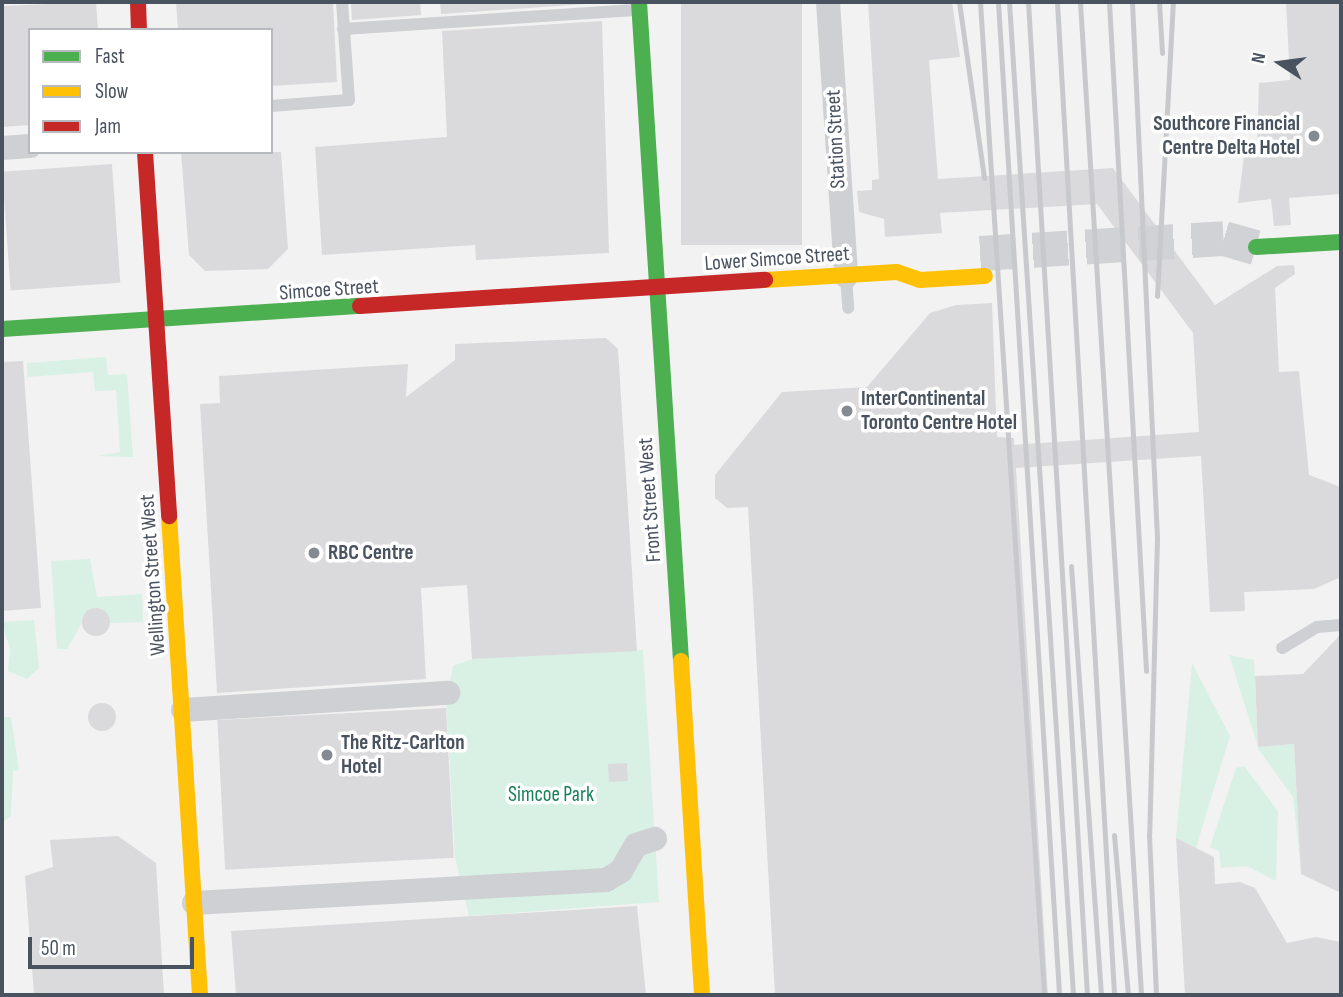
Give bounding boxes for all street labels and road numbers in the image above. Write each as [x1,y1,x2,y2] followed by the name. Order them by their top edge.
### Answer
[821,89,851,189] street label: Station Street
[704,241,850,277] street label: Lower Simcoe Street
[278,274,380,306] street label: Simcoe Street
[633,437,667,563] street label: Front Street West
[135,493,171,657] street label: Wellington Street West

